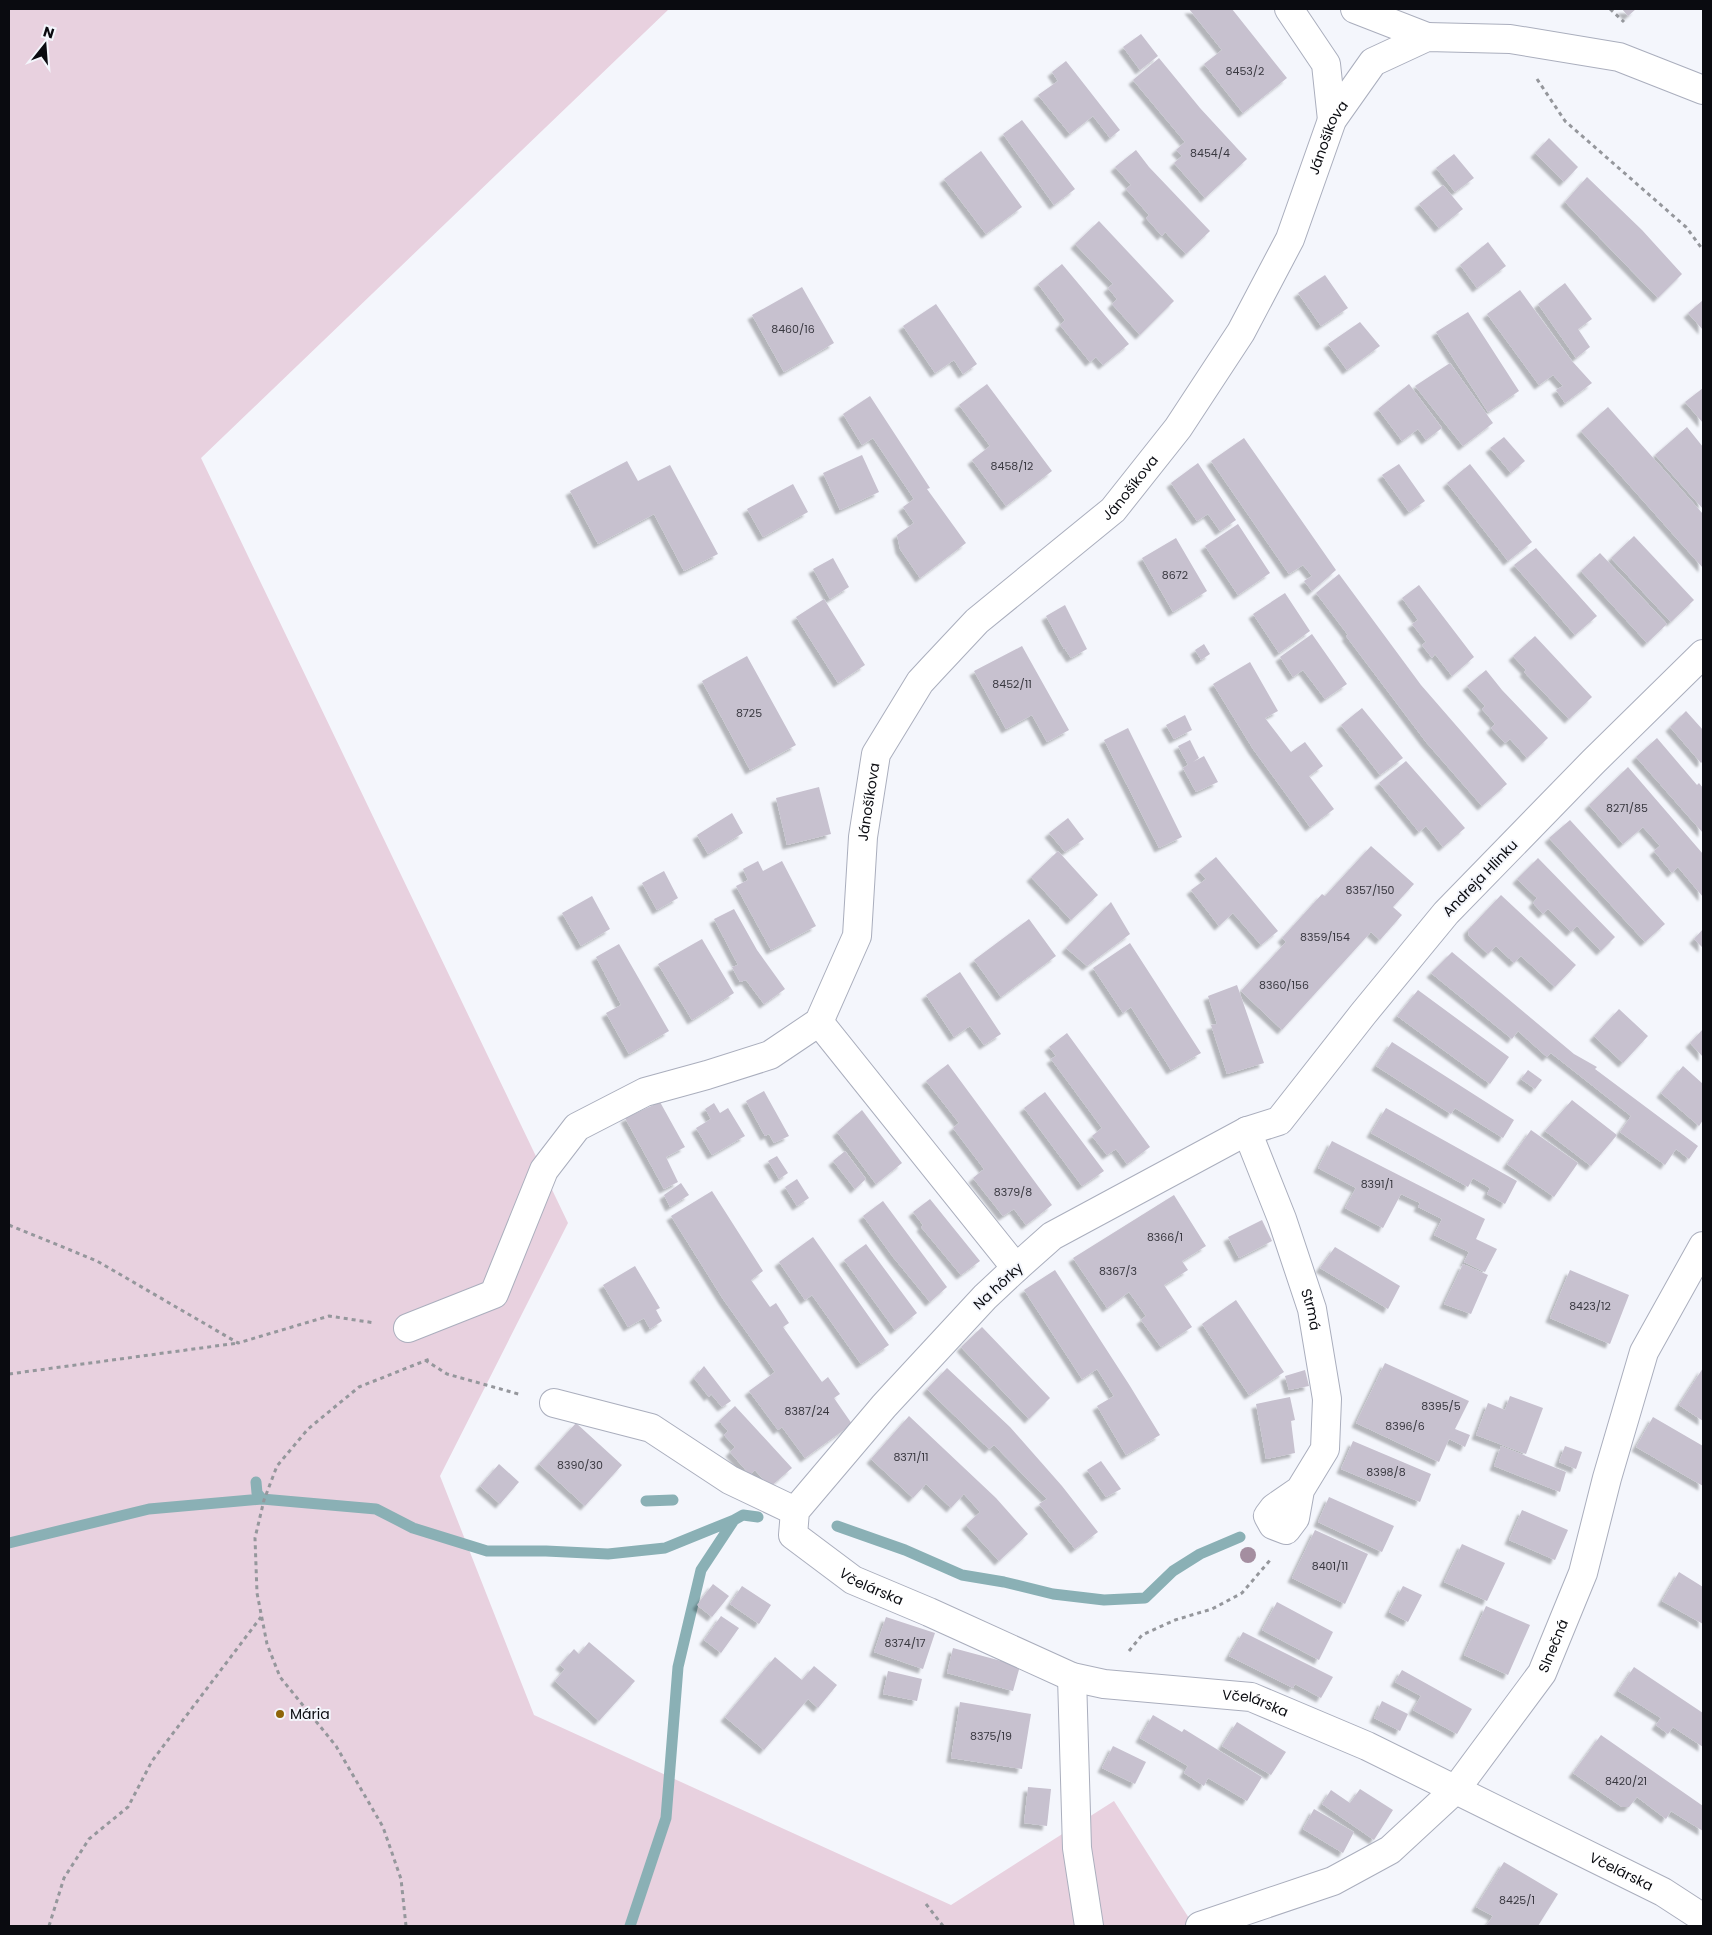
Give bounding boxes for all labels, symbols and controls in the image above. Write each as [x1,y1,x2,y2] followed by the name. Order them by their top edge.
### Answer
[20,20,70,70] north arrow
[41,21,57,44] text: N
[1226,63,1264,79] house number: 8453/2
[1304,96,1353,177] street label: Jánošíkova
[1190,145,1230,161] house number: 8454/4
[771,321,815,337] house number: 8460/16
[1098,451,1163,525] street label: Jánošíkova
[991,458,1033,474] house number: 8458/12
[1162,567,1188,583] house number: 8672
[992,676,1032,692] house number: 8452/11
[736,705,762,721] house number: 8725
[853,761,884,842] street label: Jánošíkova
[1606,800,1648,816] house number: 8271/85
[1438,835,1522,921] street label: Andreja Hlinku
[1346,882,1395,898] house number: 8357/150
[1300,929,1350,945] house number: 8359/154
[1259,977,1309,993] house number: 8360/156
[1361,1176,1393,1192] house number: 8391/1
[994,1184,1032,1200] house number: 8379/8
[1147,1229,1183,1245] house number: 8366/1
[969,1258,1027,1314] street label: Na hôrky
[1099,1263,1137,1279] house number: 8367/3
[1296,1286,1325,1332] street label: Strmá
[1569,1298,1611,1314] house number: 8423/12
[1421,1398,1461,1414] house number: 8395/5
[785,1403,829,1419] house number: 8387/24
[1385,1418,1425,1434] house number: 8396/6
[893,1449,929,1465] house number: 8371/11
[557,1457,603,1473] house number: 8390/30
[1366,1464,1406,1480] house number: 8398/8
[1312,1558,1348,1574] house number: 8401/11
[835,1563,906,1610] street label: Včelárska
[1533,1616,1573,1676] street label: Slnečná
[884,1635,926,1651] house number: 8374/17
[1221,1684,1292,1722] street label: Včelárska
[290,1704,330,1724] place label: Mária
[274,1708,286,1720] marker: Mária
[970,1728,1012,1744] house number: 8375/19
[1605,1773,1647,1789] house number: 8420/21
[1586,1847,1657,1896] street label: Včelárska
[1499,1892,1535,1908] house number: 8425/1

